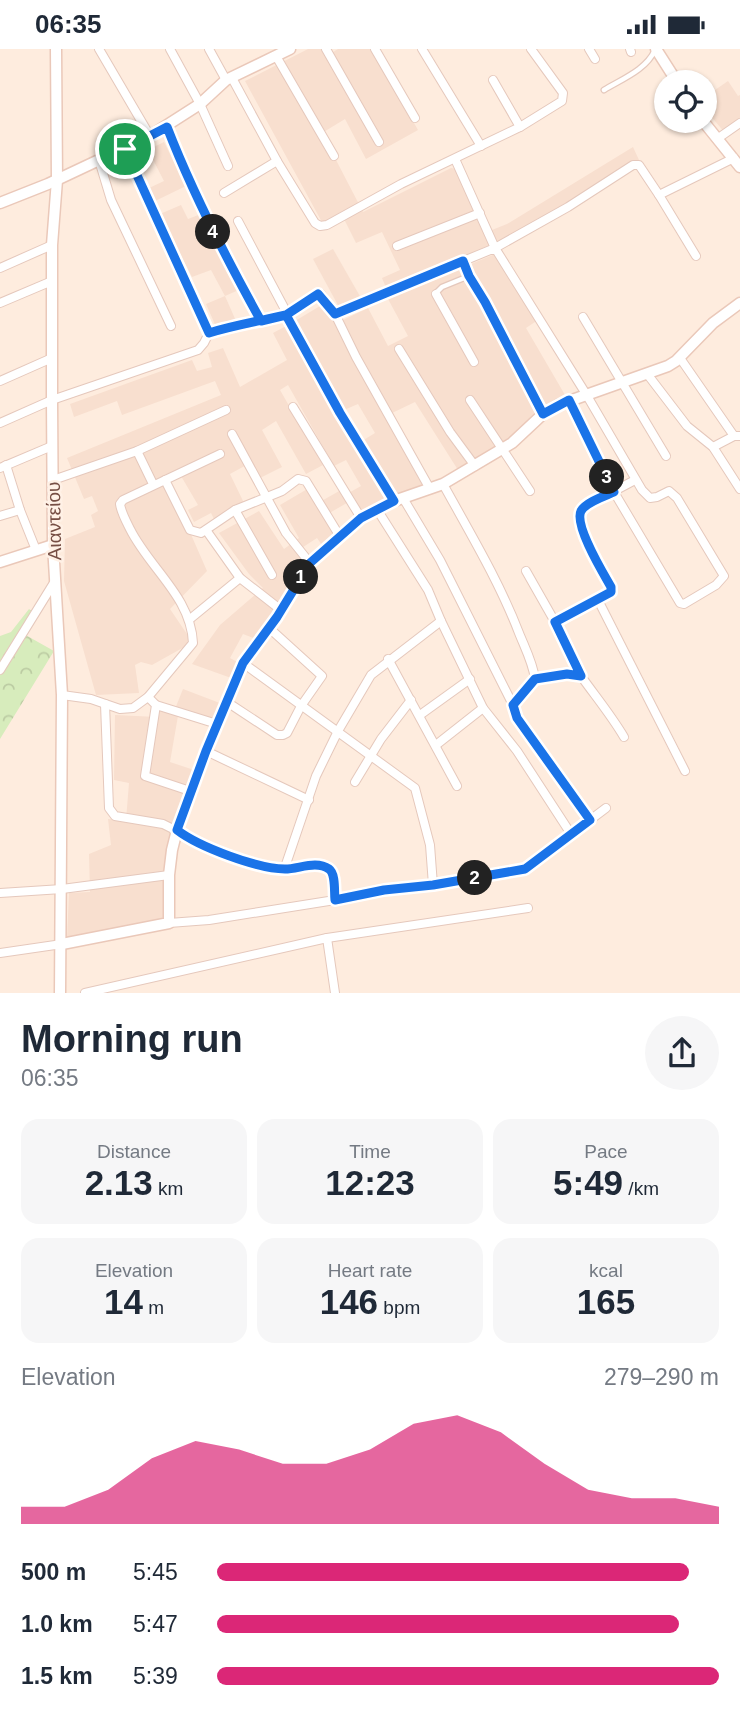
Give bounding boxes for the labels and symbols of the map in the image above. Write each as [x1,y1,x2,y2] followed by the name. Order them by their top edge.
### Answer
[95,119,155,179] pin
[196,215,230,249] pin: 4
[590,459,624,495] pin: 3
[43,482,65,560] street label: Αιαντείου
[284,559,318,595] pin: 1
[458,861,492,895] pin: 2

